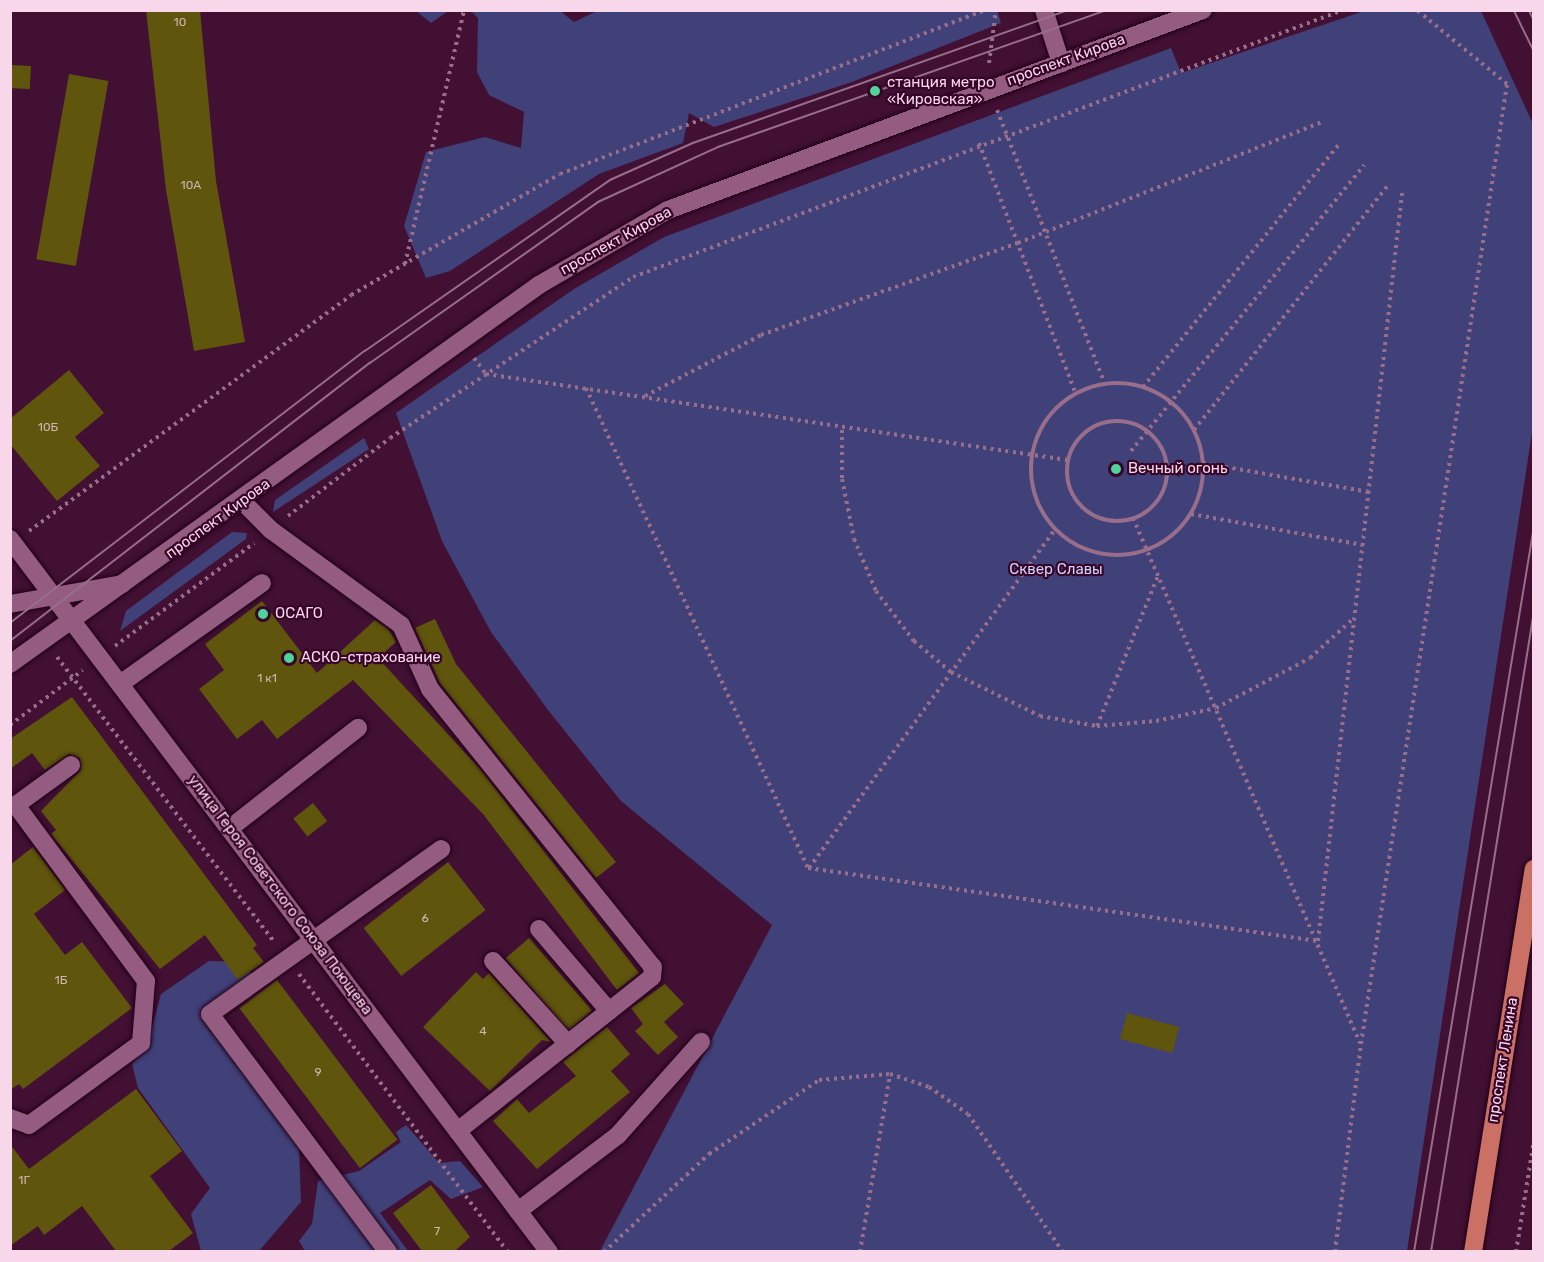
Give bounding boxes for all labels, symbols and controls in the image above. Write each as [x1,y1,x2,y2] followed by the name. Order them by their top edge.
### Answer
[174,16,186,30] house number: 10
[1004,30,1128,90] street label: проспект Кирова
[887,73,994,108] place label: станция метро «Кировская»
[868,84,882,98] marker: станция метро «Кировская»
[181,179,201,193] house number: 10А
[557,203,675,279] street label: проспект Кирова
[38,421,58,435] house number: 10Б
[1128,460,1227,478] place label: Вечный огонь
[1109,462,1123,476] marker: Вечный огонь
[162,475,274,563] street label: проспект Кирова
[1009,561,1103,579] park label: Сквер Славы
[275,605,323,623] place label: ОСАГО
[256,607,270,621] marker: ОСАГО
[301,649,441,667] place label: АСКО-страхование
[282,651,296,665] marker: АСКО-страхование
[257,672,277,686] house number: 1 к1
[184,772,376,1018] street label: улица Героя Советского Союза Поющева
[421,912,429,926] house number: 6
[55,974,67,988] house number: 1Б
[1484,996,1522,1124] street label: проспект Ленина
[479,1025,487,1039] house number: 4
[314,1066,322,1080] house number: 9
[18,1174,30,1188] house number: 1Г
[434,1225,440,1239] house number: 7

